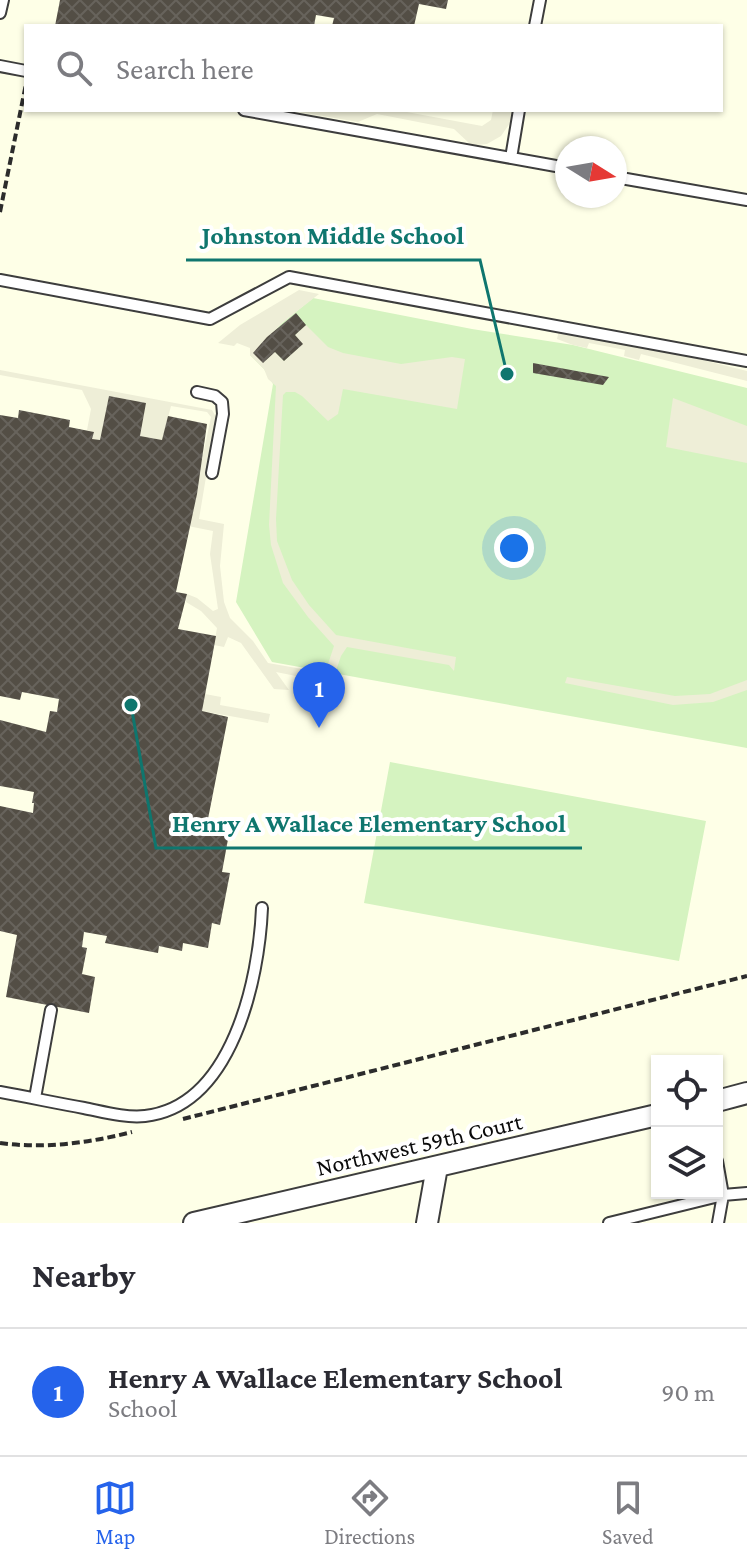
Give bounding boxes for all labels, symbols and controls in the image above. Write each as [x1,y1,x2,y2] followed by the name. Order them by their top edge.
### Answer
[24,24,723,112] search box
[52,46,96,90] icon: search
[116,52,254,85] text: Search here
[555,136,627,208] north arrow
[186,210,480,260] callout: Johnston Middle School
[199,221,465,250] text: Johnston Middle School
[494,528,534,568] your location
[293,662,345,728] pin: 1
[156,798,582,848] callout: Henry A Wallace Elementary School
[172,809,566,838] text: Henry A Wallace Elementary School
[651,1055,723,1199] map controls
[651,1055,723,1127] button: locate
[313,1107,526,1181] street label: Northwest 59th Court
[651,1127,723,1199] button: layers
[32,1257,135,1294] text: Nearby
[108,1361,562,1394] text: Henry A Wallace Elementary School
[53,1378,63,1407] text: 1
[661,1378,715,1407] text: 90 m
[108,1394,177,1423] text: School
[93,1476,137,1549] tab: Map
[324,1476,415,1549] tab: Directions
[602,1476,654,1549] tab: Saved

